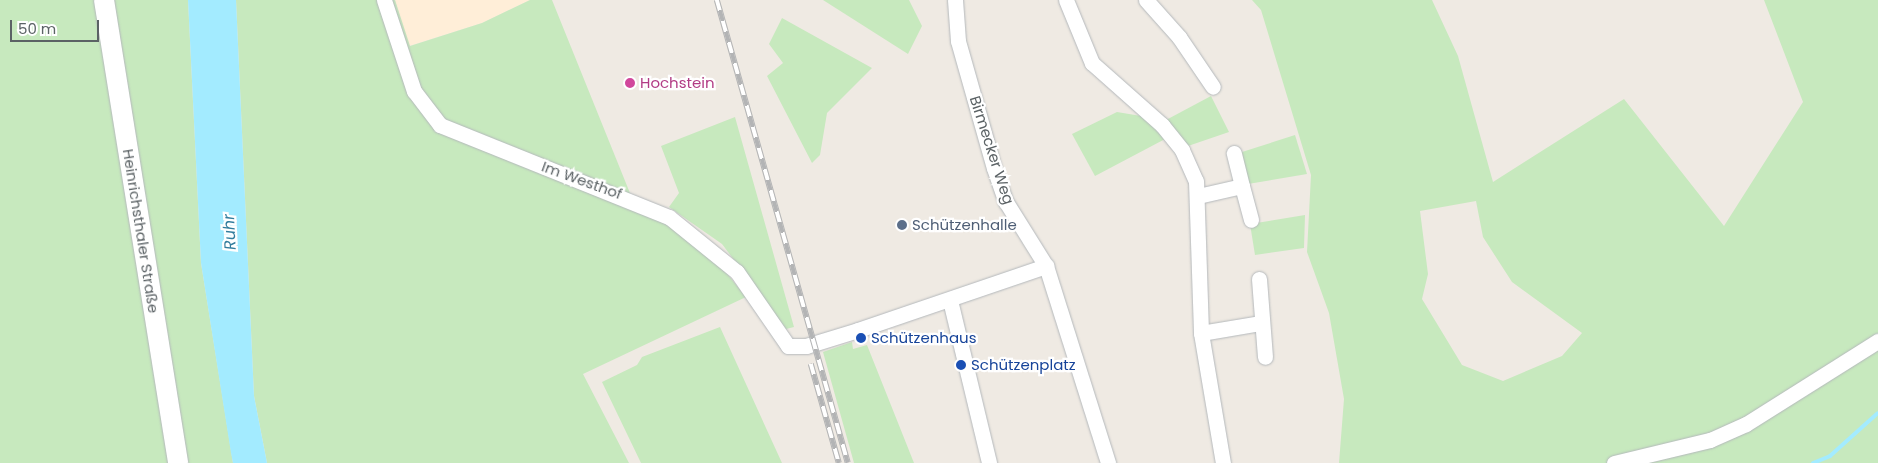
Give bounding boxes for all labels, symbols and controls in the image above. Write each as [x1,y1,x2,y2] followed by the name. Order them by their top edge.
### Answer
[12,10,101,42] scale bar
[18,18,56,39] text: 50 m
[640,74,715,92] place label: Hochstein
[624,77,636,89] marker: Hochstein
[966,93,1018,207] street label: Birmecker Weg
[119,148,163,314] street label: Heinrichsthaler Straße
[539,157,625,203] street label: Im Westhof
[219,213,241,251] water label: Ruhr
[912,216,1017,234] place label: Schützenhalle
[896,219,908,231] marker: Schützenhalle
[871,329,976,347] place label: Schützenhaus
[855,332,867,344] marker: Schützenhaus
[971,356,1076,374] place label: Schützenplatz
[955,359,967,371] marker: Schützenplatz

